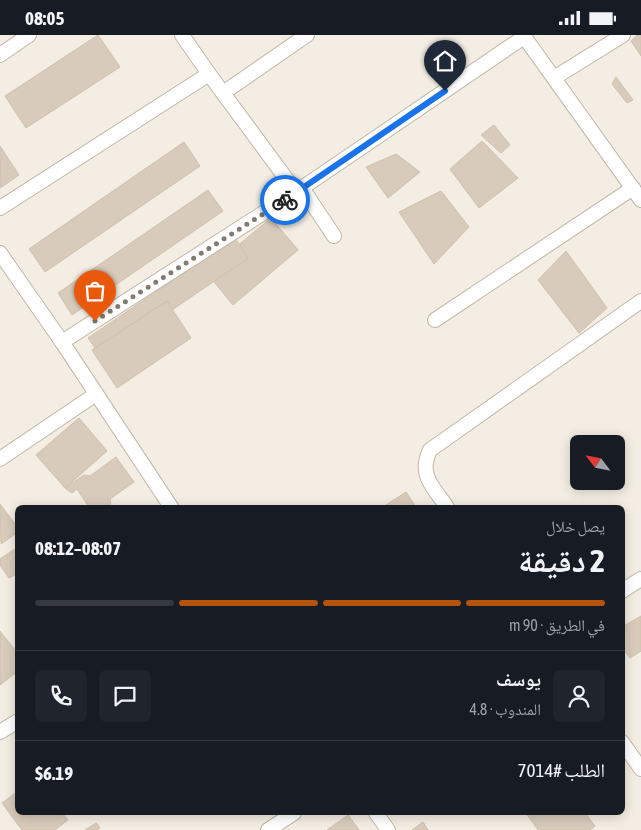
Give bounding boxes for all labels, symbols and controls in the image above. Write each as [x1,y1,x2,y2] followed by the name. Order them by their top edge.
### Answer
[25,7,64,29] text: 08:05
[424,40,466,91] pin
[431,47,459,75] icon: home
[260,175,310,225] courier
[271,186,299,214] icon: bike
[74,270,116,321] pin
[81,277,109,305] icon: bag
[570,435,625,490] north arrow
[570,435,625,490] map controls
[546,517,605,535] text: يصل خلال
[35,537,121,559] text: 08:07–08:12
[518,542,605,579] text: 2 دقيقة
[509,616,605,634] text: في الطريق · 90 m
[496,668,541,690] text: يوسف
[35,670,87,722] button: phone
[99,670,151,722] button: chat
[553,670,605,722] button: person
[469,700,541,718] text: المندوب · 4.8
[518,759,605,781] text: الطلب #7014
[35,762,73,784] text: $6.19

